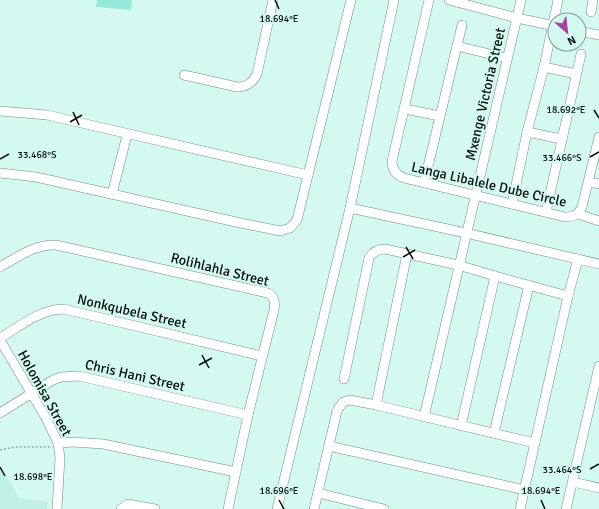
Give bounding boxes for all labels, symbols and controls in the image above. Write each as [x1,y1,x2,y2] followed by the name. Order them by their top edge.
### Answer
[547,12,587,52] north arrow
[260,13,299,25] text: 18.694°E
[462,26,509,162] street label: Mxenge Victoria Street
[565,33,578,48] text: N
[547,104,586,116] text: 18.692°E
[18,149,57,161] text: 33.468°S
[543,152,582,164] text: 33.466°S
[410,158,568,211] street label: Langa Libalele Dube Circle
[169,249,271,290] street label: Rolihlahla Street
[76,291,188,332] street label: Nonkqubela Street
[14,347,75,439] street label: Holomisa Street
[83,356,187,395] street label: Chris Hani Street
[543,464,582,476] text: 33.464°S
[14,471,53,483] text: 18.698°E
[260,485,299,497] text: 18.696°E
[522,485,561,497] text: 18.694°E

